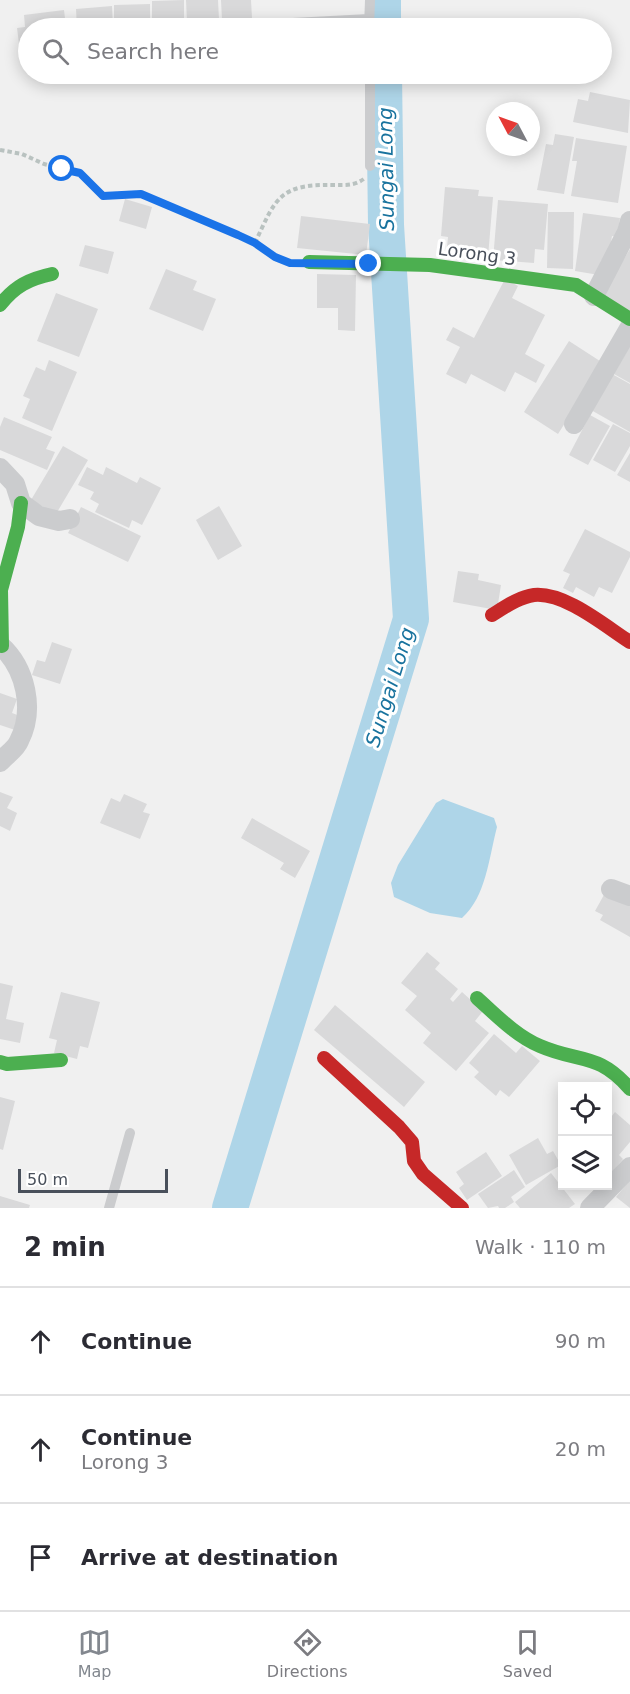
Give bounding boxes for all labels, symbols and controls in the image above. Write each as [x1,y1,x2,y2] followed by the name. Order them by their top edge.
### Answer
[18,18,612,84] search box
[39,35,72,68] icon: search
[87,39,219,64] text: Search here
[486,102,540,156] north arrow
[373,107,399,231] water label: Sungai Long
[48,155,74,181] route start
[437,238,518,269] street label: Lorong 3
[355,250,381,276] route end
[360,624,420,750] water label: Sungai Long
[558,1082,612,1190] map controls
[558,1082,612,1136] button: locate
[558,1136,612,1190] button: layers
[18,1166,168,1194] scale bar
[27,1170,68,1189] text: 50 m
[24,1232,106,1262] text: 2 min
[475,1235,606,1259] text: Walk · 110 m
[24,1325,57,1358] icon: ahead
[81,1329,192,1354] text: Continue
[555,1329,606,1353] text: 90 m
[81,1425,192,1450] text: Continue
[24,1433,57,1466] icon: ahead
[555,1437,606,1461] text: 20 m
[81,1450,169,1474] text: Lorong 3
[24,1541,57,1574] icon: arrive
[81,1545,338,1570] text: Arrive at destination
[78,1626,111,1681] tab: Map
[267,1626,347,1681] tab: Directions
[503,1626,552,1681] tab: Saved

